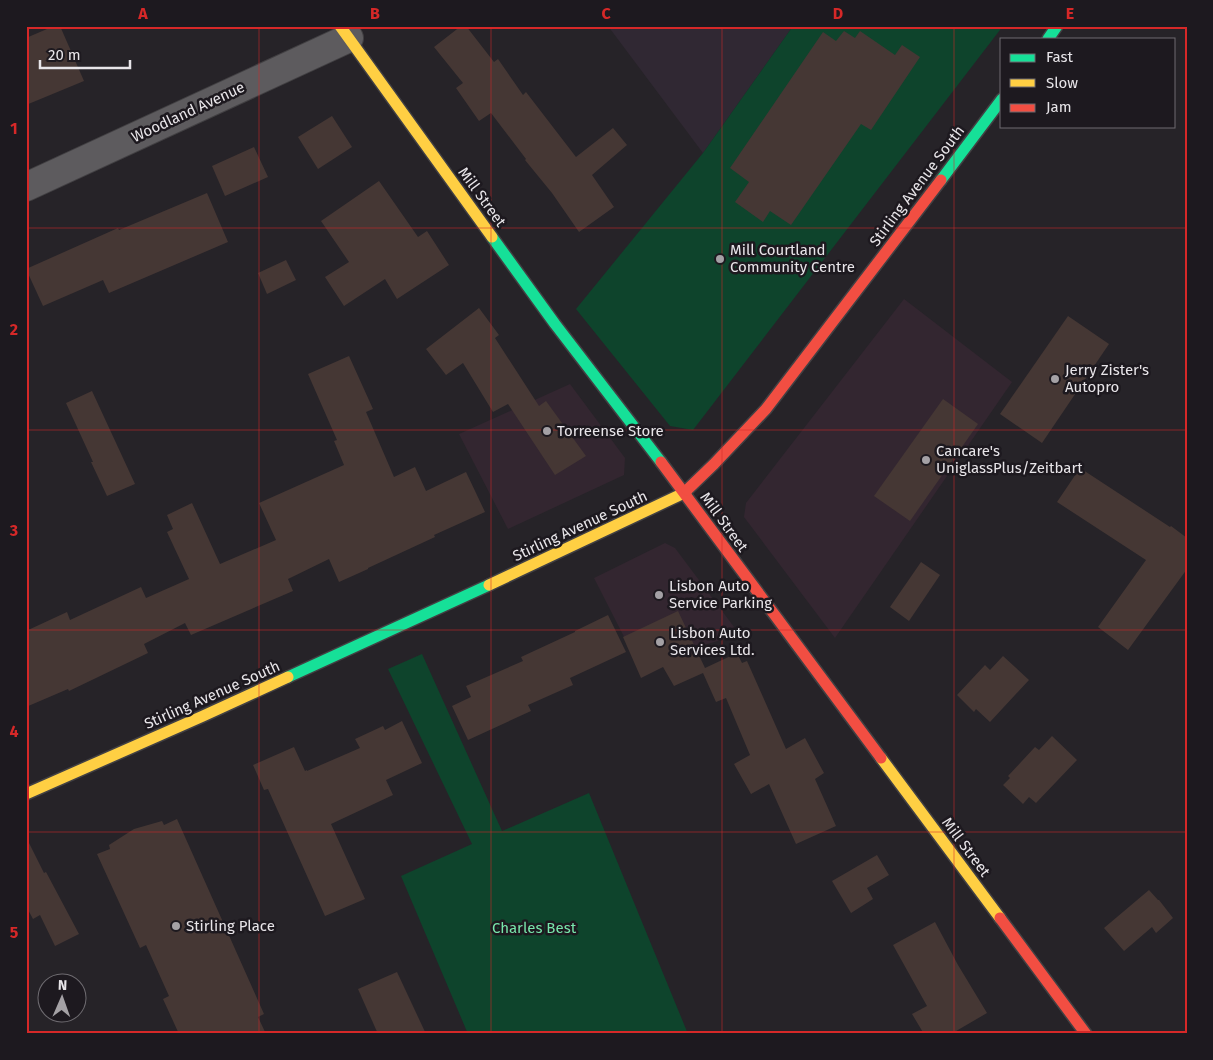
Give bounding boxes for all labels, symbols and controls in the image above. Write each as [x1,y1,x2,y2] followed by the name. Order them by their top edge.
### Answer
[137,4,148,23] text: A
[370,4,380,23] text: B
[601,4,611,23] text: C
[833,4,843,23] text: D
[1066,4,1074,23] text: E
[40,38,130,70] scale bar
[1000,38,1176,128] legend
[48,46,81,64] text: 20 m
[1046,48,1073,66] text: Fast
[1046,74,1078,92] text: Slow
[129,78,247,146] street label: Woodland Avenue
[1046,98,1072,116] text: Jam
[10,119,18,138] text: 1
[866,122,968,250] street label: Stirling Avenue South
[454,164,510,231] street label: Mill Street
[730,241,855,276] place label: Mill Courtland Community Centre
[714,253,726,265] marker: Mill Courtland Community Centre
[10,320,18,339] text: 2
[1065,361,1149,396] place label: Jerry Zister's Autopro
[1049,373,1061,385] marker: Jerry Zister's Autopro
[557,422,664,440] place label: Torreense Store
[541,425,553,437] marker: Torreense Store
[936,442,1083,477] place label: Cancare's UniglassPlus/Zeitbart
[920,454,932,466] marker: Cancare's UniglassPlus/Zeitbart
[510,487,650,565] street label: Stirling Avenue South
[696,489,752,556] street label: Mill Street
[9,521,18,540] text: 3
[669,577,772,612] place label: Lisbon Auto Service Parking
[653,589,665,601] marker: Lisbon Auto Service Parking
[670,624,755,659] place label: Lisbon Auto Services Ltd.
[654,636,666,648] marker: Lisbon Auto Services Ltd.
[141,657,283,733] street label: Stirling Avenue South
[9,722,19,741] text: 4
[938,814,994,881] street label: Mill Street
[186,917,275,935] place label: Stirling Place
[492,919,577,937] park label: Charles Best
[170,920,182,932] marker: Stirling Place
[10,923,19,942] text: 5
[38,972,88,1022] north arrow
[57,977,67,994] text: N

